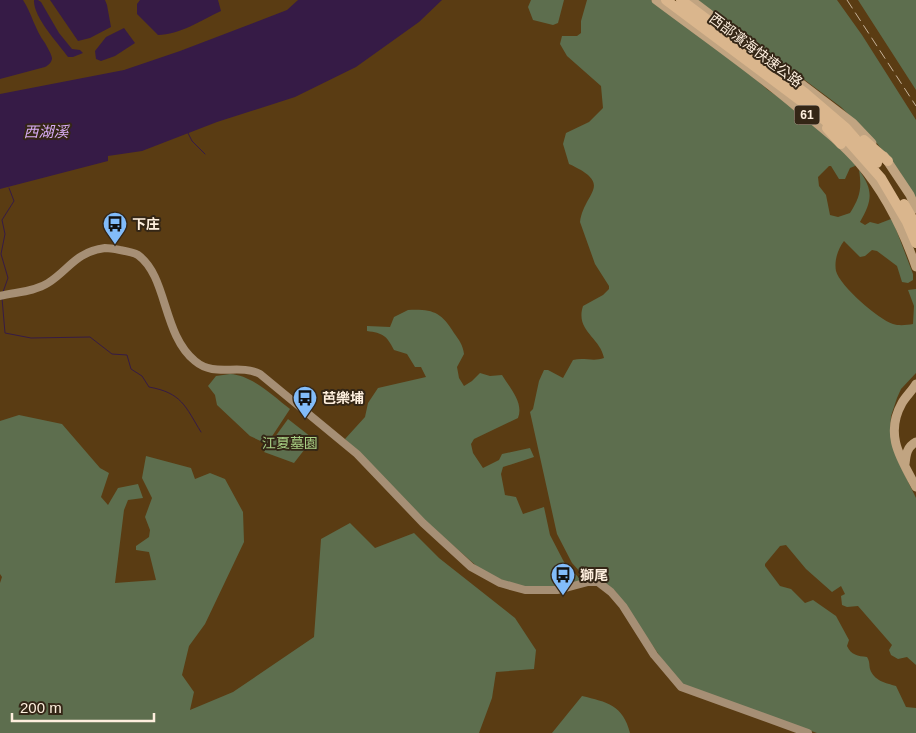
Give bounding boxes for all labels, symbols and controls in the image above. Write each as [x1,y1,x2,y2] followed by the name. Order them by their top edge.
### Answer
[706,10,806,90] street label: 西部濱海快速公路
[794,106,820,124] road number: 61
[23,123,70,140] water label: 西湖溪
[102,211,128,245] bus stop icon: 下庄
[132,216,160,232] place label: 下庄
[292,385,318,419] bus stop icon: 芭樂埔
[322,390,364,406] place label: 芭樂埔
[262,435,318,451] park label: 江夏墓園
[550,562,576,596] bus stop icon: 獅尾
[580,567,608,583] place label: 獅尾
[12,690,155,722] scale bar
[20,699,62,716] text: 200 m

